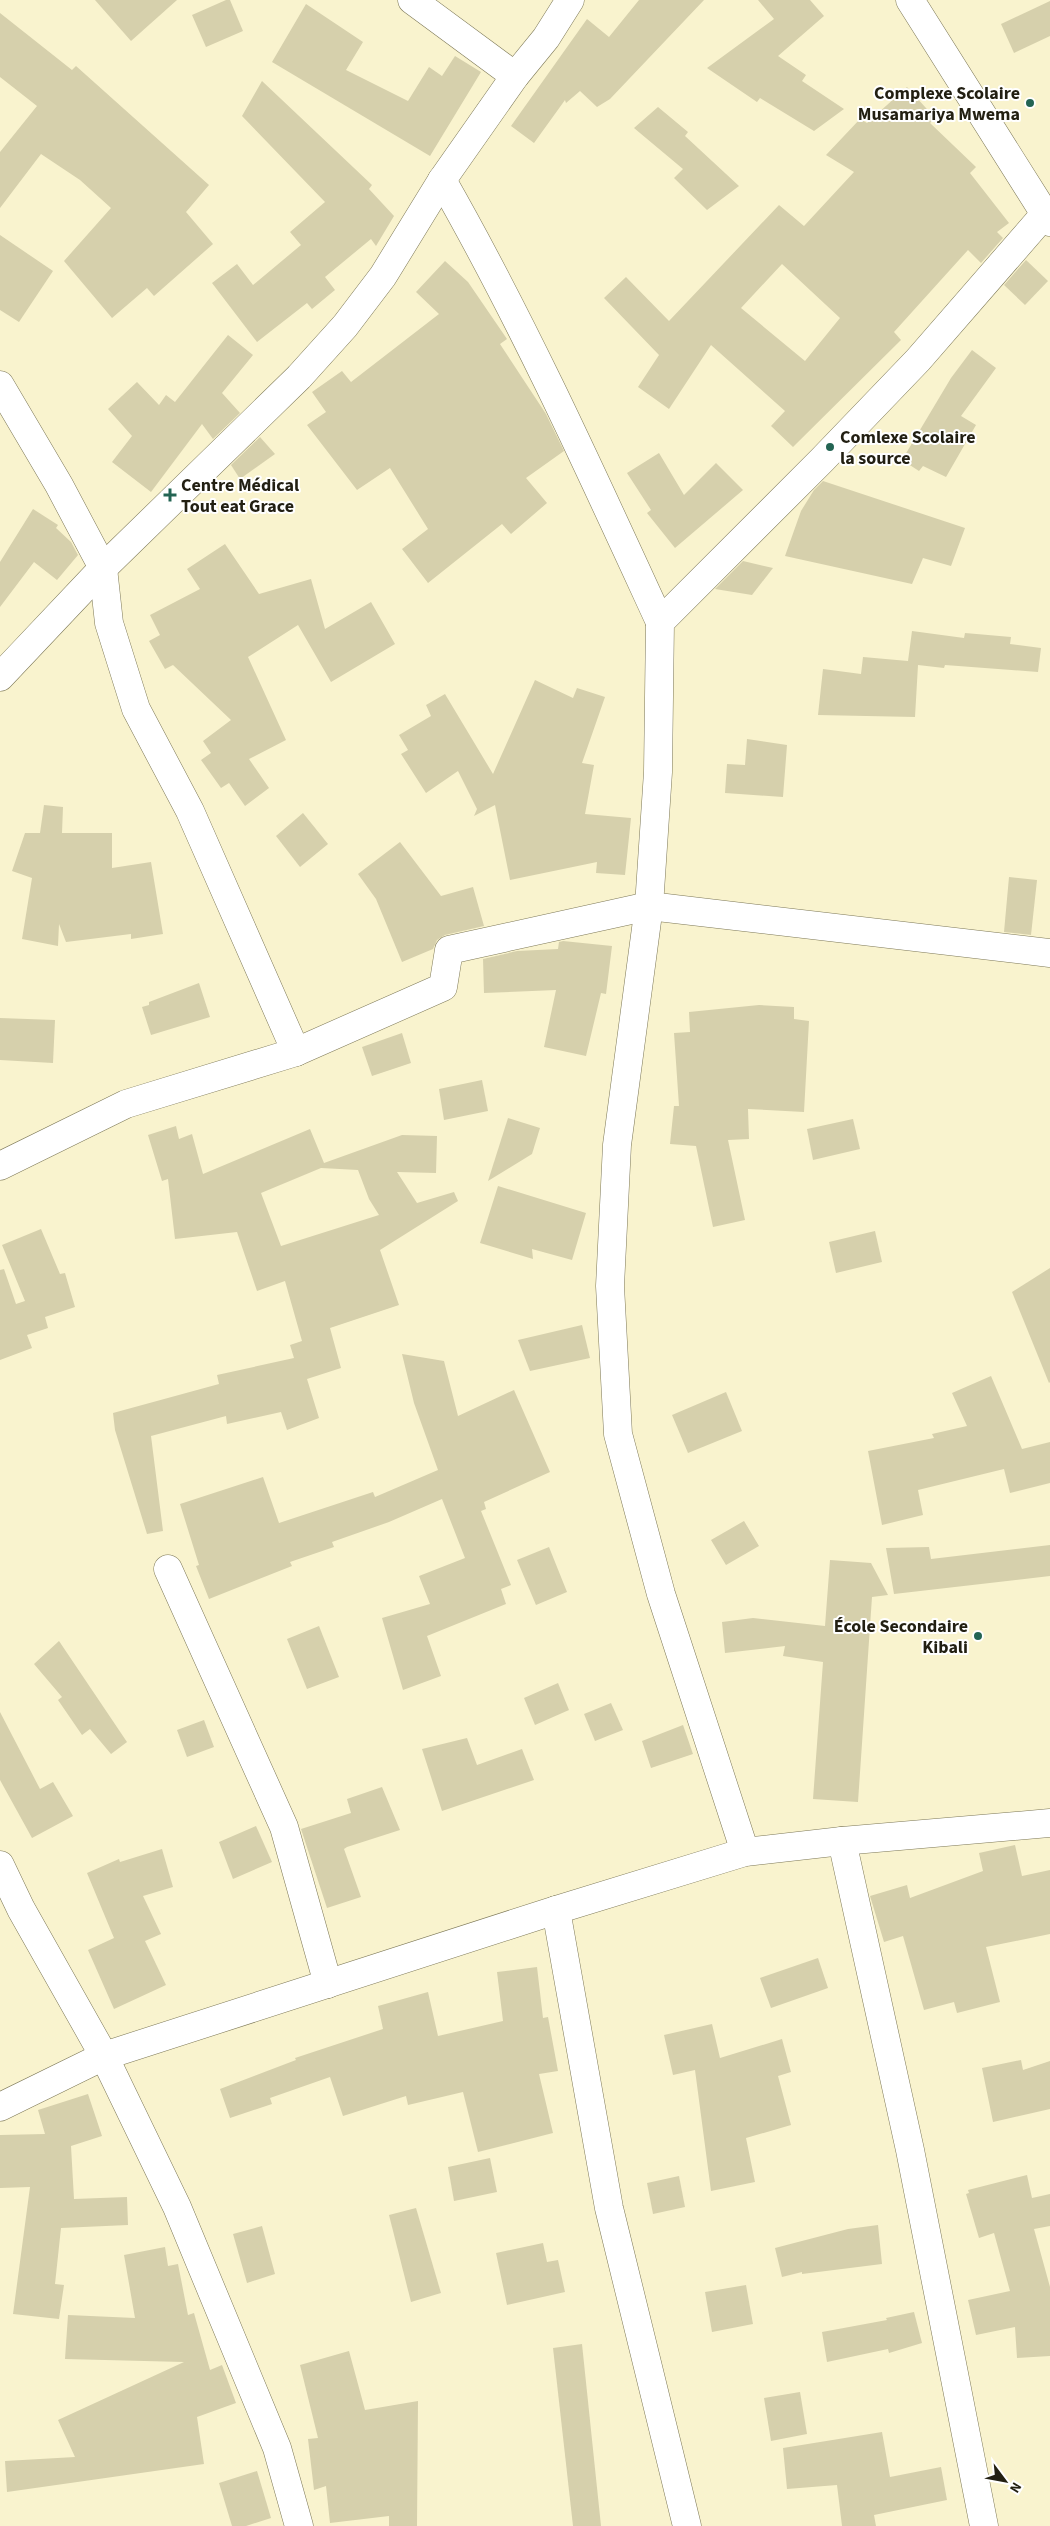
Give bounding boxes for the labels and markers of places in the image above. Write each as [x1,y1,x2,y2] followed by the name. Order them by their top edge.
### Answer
[858,81,1020,127] place label: Complexe Scolaire Musamariya Mwema
[1024,97,1036,109] marker: Complexe Scolaire Musamariya Mwema
[840,425,976,471] place label: Comlexe Scolaire la source
[824,441,836,453] marker: Comlexe Scolaire la source
[181,473,299,519] place label: Centre Médical Tout eat Grace
[163,488,177,502] marker: Centre Médical Tout eat Grace
[834,1614,968,1660] place label: École Secondaire Kibali
[972,1630,984,1642] marker: École Secondaire Kibali

